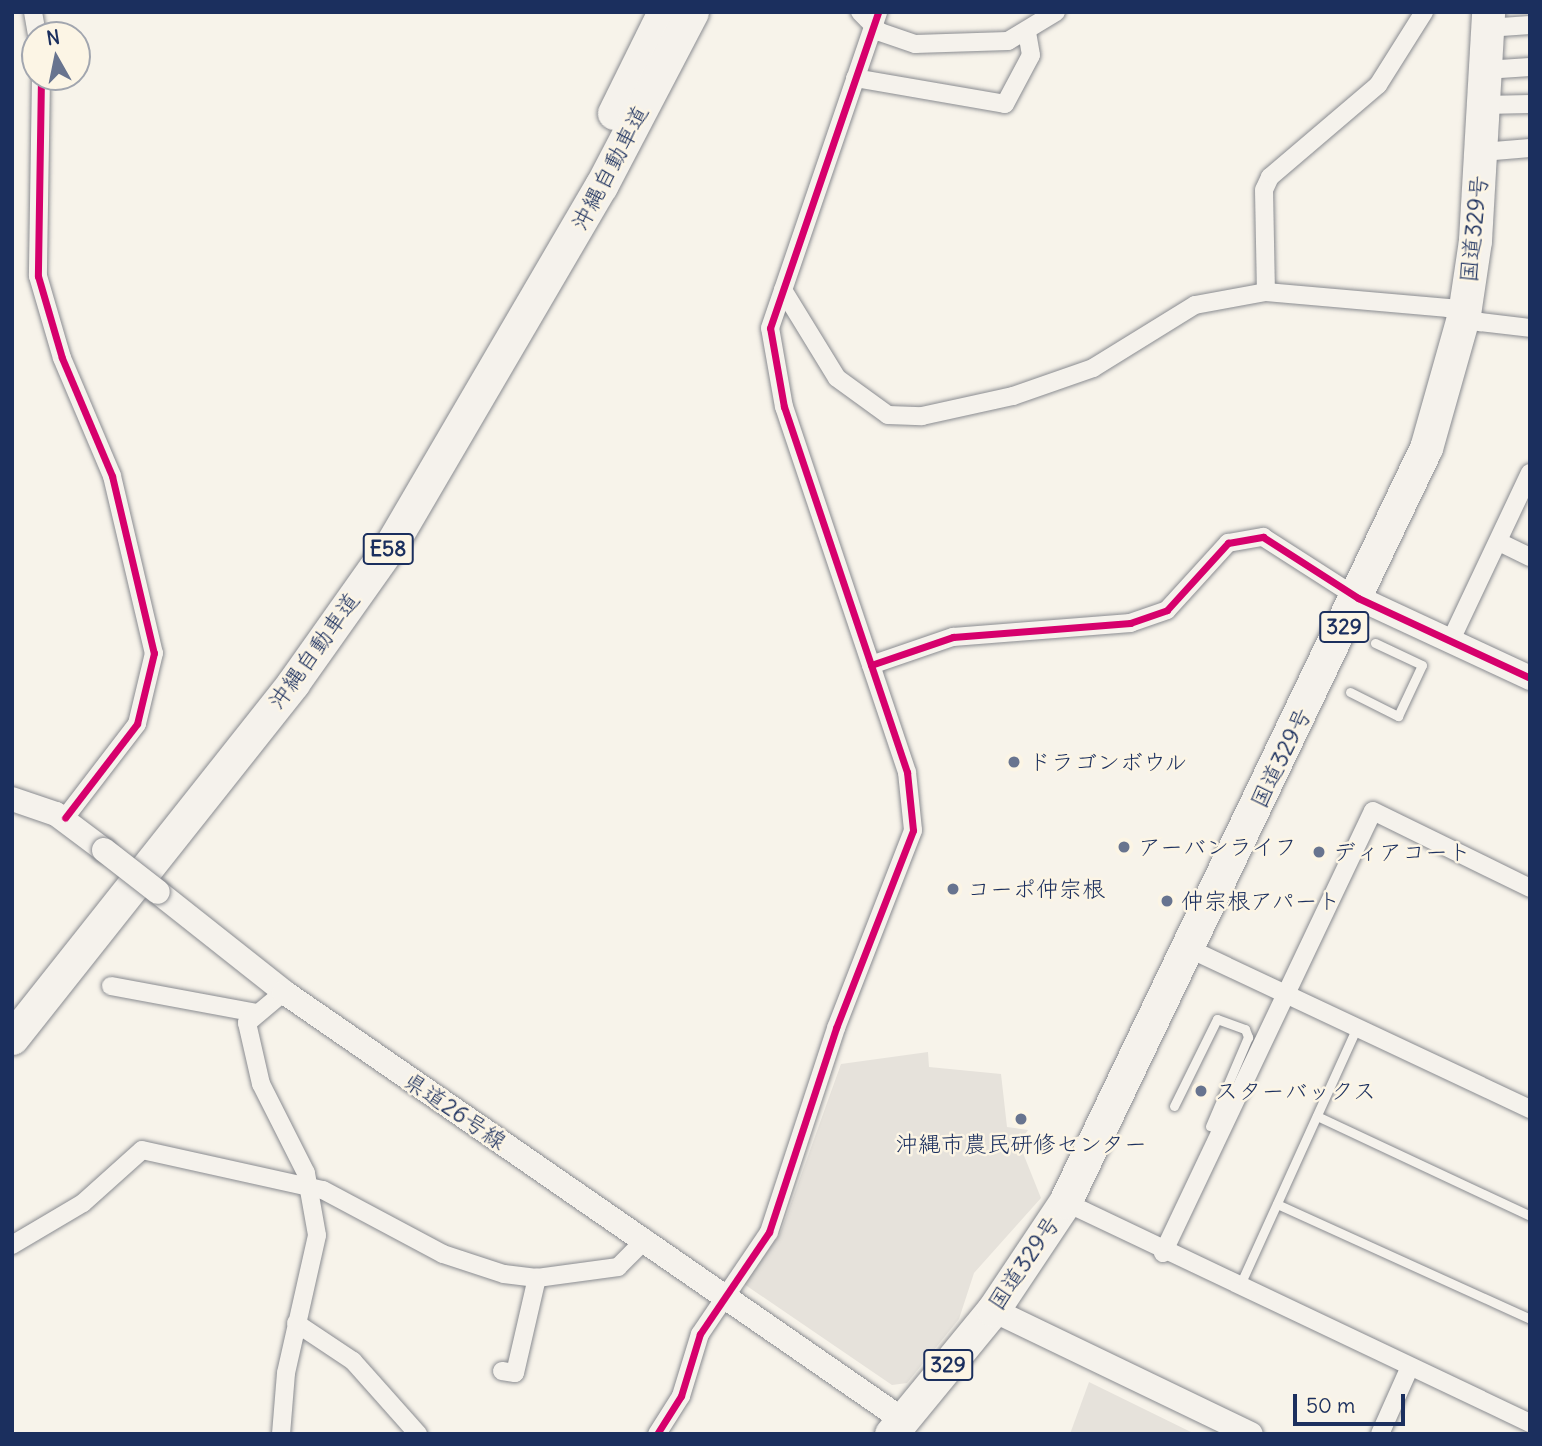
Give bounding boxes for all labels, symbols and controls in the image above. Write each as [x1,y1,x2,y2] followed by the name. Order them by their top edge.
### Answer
[21,21,91,91] north arrow
[45,24,61,50] text: N
[565,101,655,235] street label: 沖縄自動車道
[1455,174,1493,284] street label: 国道329号
[362,532,414,566] road number: E58
[262,587,366,715] street label: 沖縄自動車道
[1318,610,1370,644] road number: 329
[1245,703,1317,813] street label: 国道329号
[1028,748,1189,776] place label: ドラゴンボウル
[1006,754,1022,770] marker: ドラゴンボウル
[1138,833,1298,861] place label: アーバンライフ
[1333,838,1471,866] place label: ディアコート
[1116,839,1132,855] marker: アーバンライフ
[1311,844,1327,860] marker: ディアコート
[967,875,1105,903] place label: コーポ仲宗根
[945,881,961,897] marker: コーポ仲宗根
[1181,887,1342,915] place label: 仲宗根アパート
[1159,893,1175,909] marker: 仲宗根アパート
[398,1067,512,1155] street label: 県道26号線
[1215,1077,1376,1105] place label: スターバックス
[1193,1083,1209,1099] marker: スターバックス
[1013,1111,1029,1127] marker: 沖縄市農民研修センター
[895,1130,1147,1158] place label: 沖縄市農民研修センター
[982,1211,1066,1315] street label: 国道329号
[922,1348,974,1382] road number: 329
[1297,1380,1409,1424] scale bar
[1306,1392,1355,1419] text: 50 m

